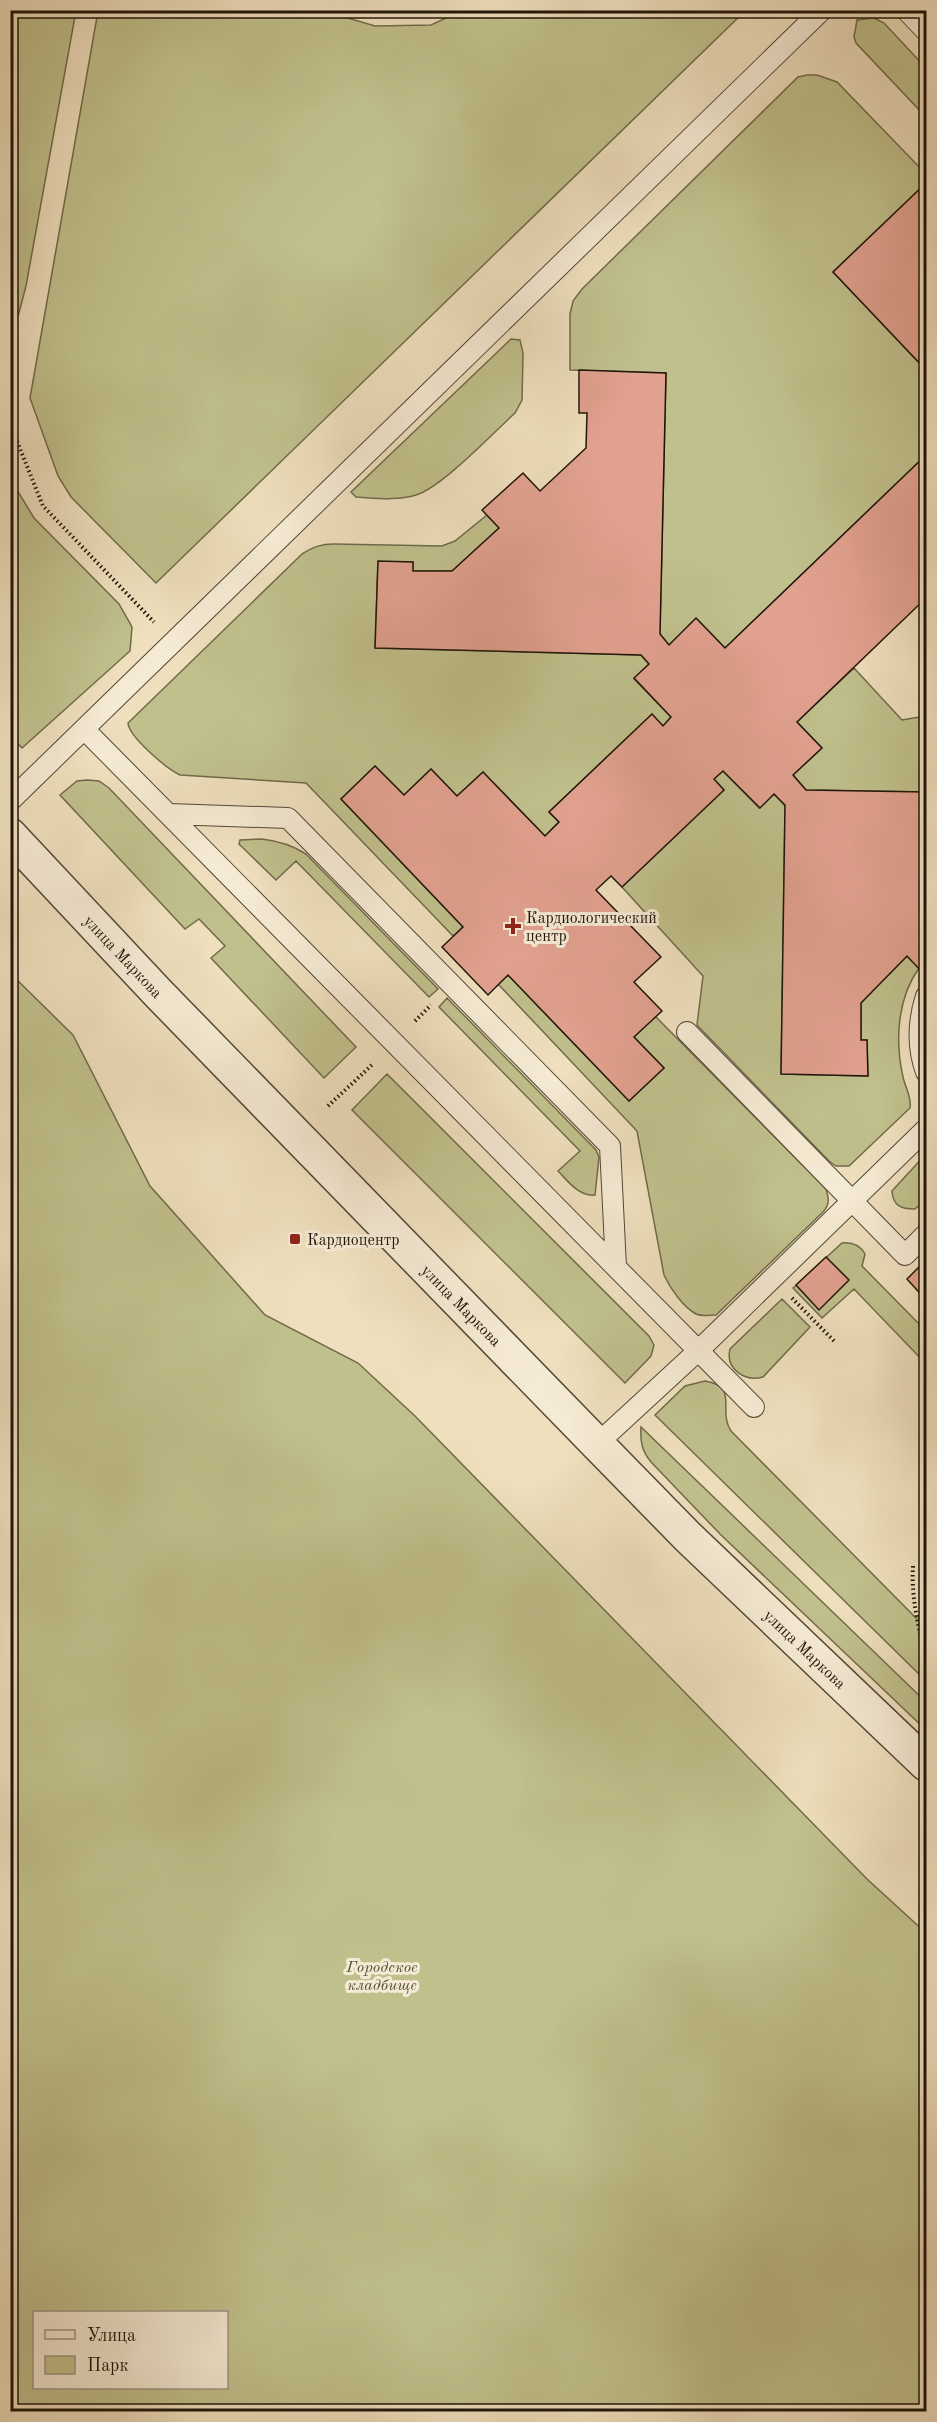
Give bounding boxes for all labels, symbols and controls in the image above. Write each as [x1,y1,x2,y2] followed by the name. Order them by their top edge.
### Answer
[526,911,657,945] place label: Кардиологический центр
[80,913,164,1002] street label: улица Маркова
[504,917,522,935] marker: Кардиологический центр
[288,1232,302,1246] marker: Кардиоцентр
[307,1233,400,1249] place label: Кардиоцентр
[417,1263,503,1350] street label: улица Маркова
[760,1608,848,1693] street label: улица Маркова
[345,1960,418,1994] park label: Городское кладбище
[33,2311,228,2389] legend
[87,2327,136,2345] text: Улица
[87,2357,128,2375] text: Парк

